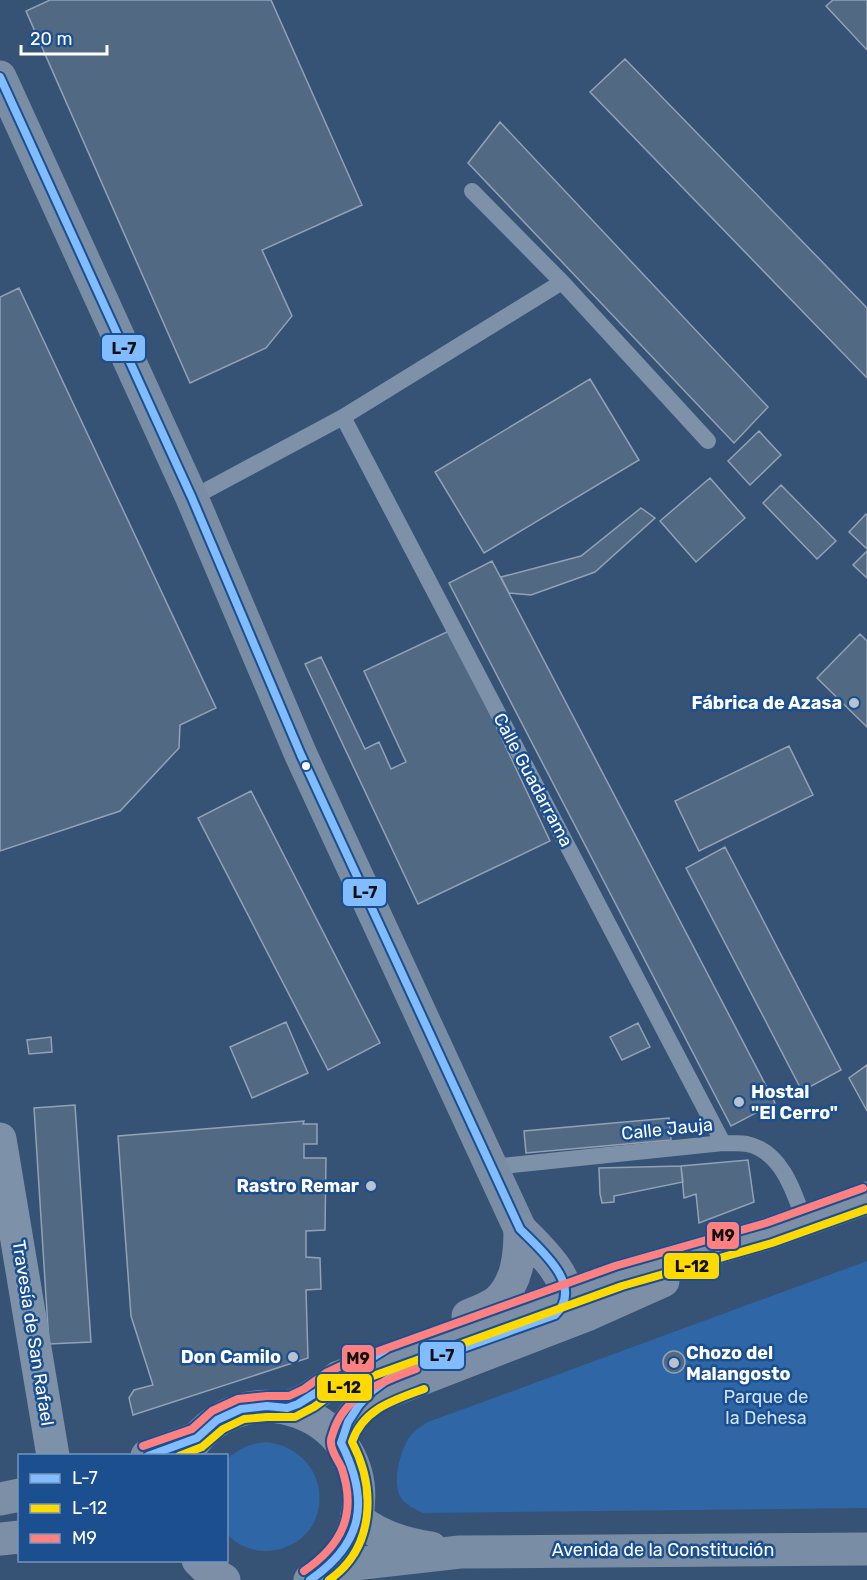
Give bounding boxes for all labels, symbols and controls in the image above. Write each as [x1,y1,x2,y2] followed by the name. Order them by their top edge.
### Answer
[21,18,106,56] scale bar
[30,28,72,50] text: 20 m
[101,334,146,362] line badge: L-7
[111,339,137,358] text: L-7
[691,692,842,714] place label: Fábrica de Azasa
[847,696,861,710] marker: Fábrica de Azasa
[488,709,578,851] street label: Calle Guadarrama
[300,760,312,772] unlabelled marker
[342,878,387,907] line badge: L-7
[352,883,378,902] text: L-7
[751,1081,838,1124] place label: Hostal "El Cerro"
[732,1095,746,1109] marker: Hostal "El Cerro"
[620,1113,714,1145] street label: Calle Jauja
[236,1175,359,1197] place label: Rastro Remar
[364,1179,378,1193] marker: Rastro Remar
[706,1221,740,1250] line badge: M9
[711,1226,735,1245] text: M9
[7,1239,59,1427] street label: Travesía de San Rafael
[663,1252,720,1280] line badge: L-12
[675,1257,709,1276] text: L-12
[419,1341,465,1370] line badge: L-7
[686,1342,791,1385] place label: Chozo del Malangosto
[341,1344,375,1373] line badge: M9
[181,1346,281,1368] place label: Don Camilo
[429,1346,455,1365] text: L-7
[346,1349,370,1368] text: M9
[286,1350,300,1364] marker: Don Camilo
[667,1356,681,1370] marker: Chozo del Malangosto
[316,1373,373,1402] line badge: L-12
[327,1378,361,1397] text: L-12
[724,1386,808,1429] park label: Parque de la Dehesa
[18,1454,228,1562] legend
[72,1467,98,1489] text: L-7
[72,1497,107,1519] text: L-12
[72,1527,97,1549] text: M9
[552,1539,774,1561] street label: Avenida de la Constitución

